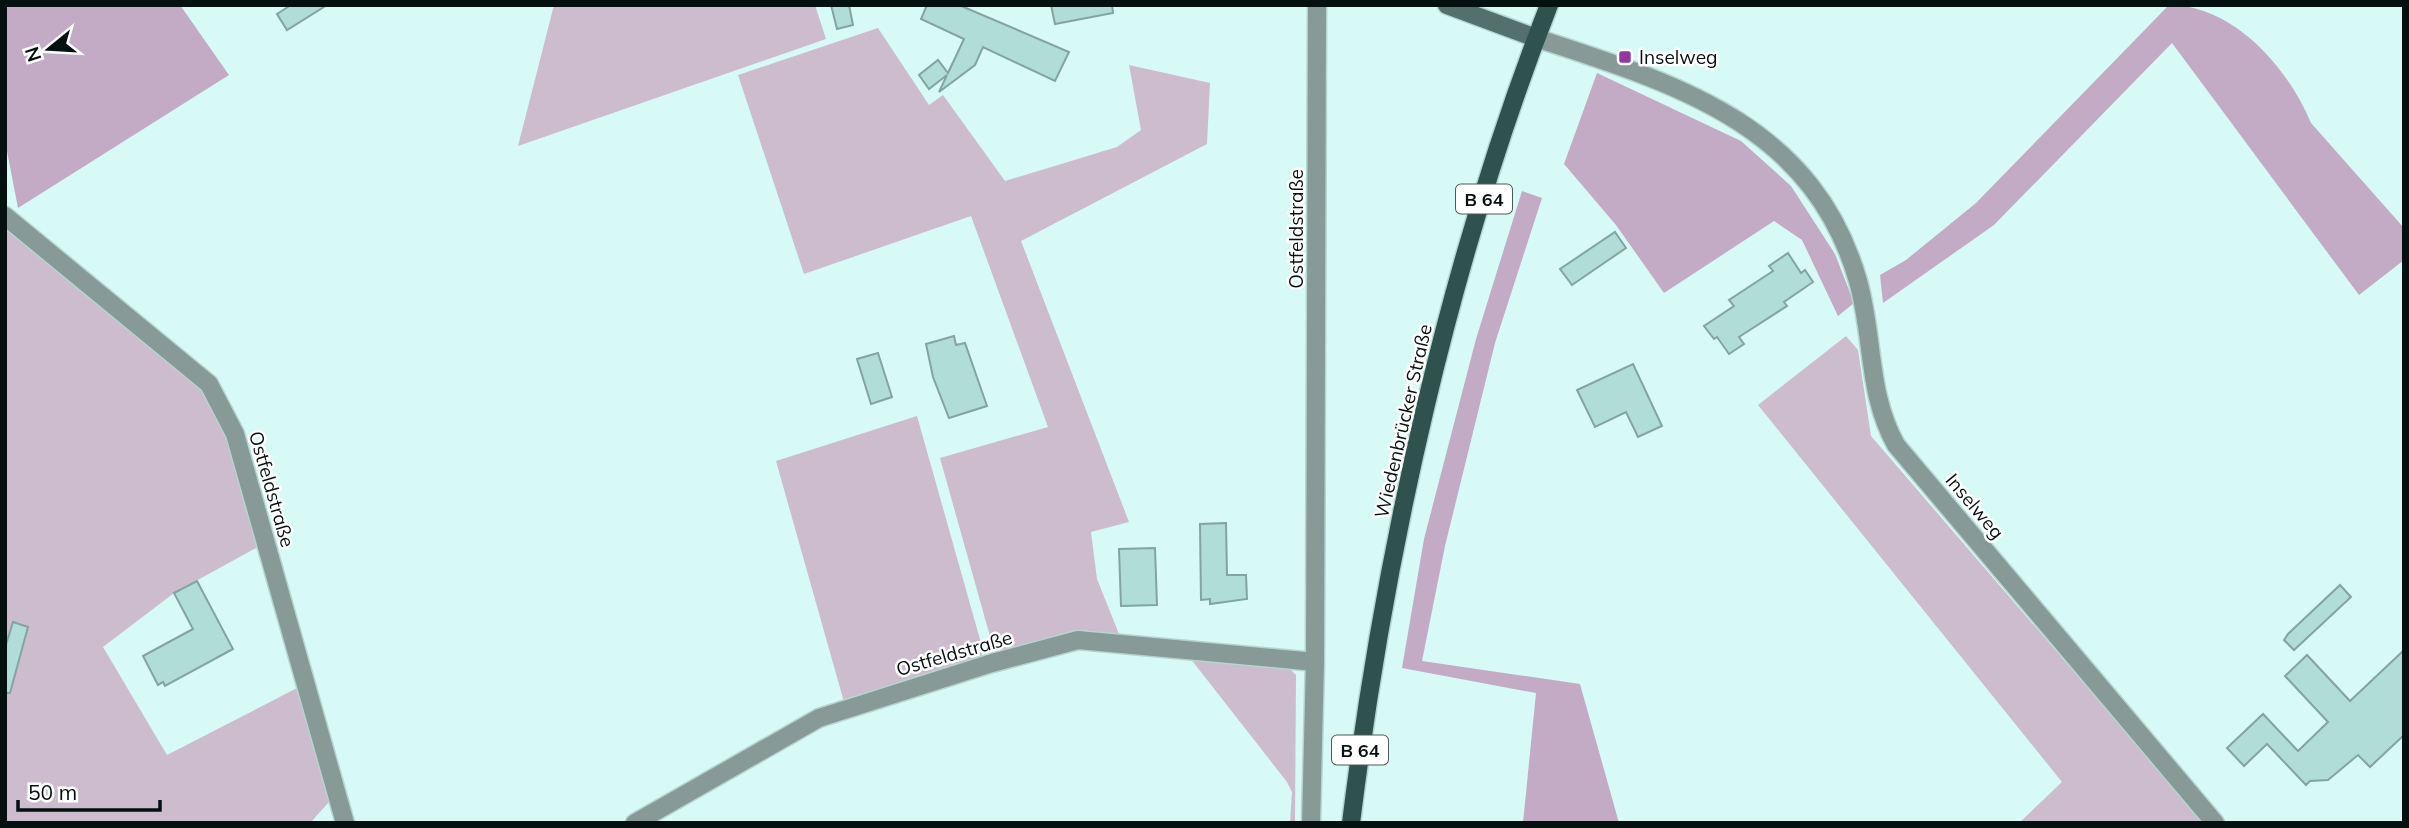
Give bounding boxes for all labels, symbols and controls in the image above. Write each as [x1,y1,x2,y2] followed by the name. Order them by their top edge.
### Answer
[14,14,84,84] north arrow
[19,44,46,65] text: N
[1639,45,1718,69] place label: Inselweg
[1617,49,1633,65] marker: Inselweg
[1284,169,1308,289] street label: Ostfeldstraße
[1456,184,1512,214] road number: B 64
[1369,322,1437,520] street label: Wiedenbrücker Straße
[244,428,300,550] street label: Ostfeldstraße
[1941,468,2009,544] street label: Inselweg
[893,625,1015,681] street label: Ostfeldstraße
[1332,736,1388,764] road number: B 64
[18,768,159,812] scale bar
[28,779,77,805] text: 50 m

